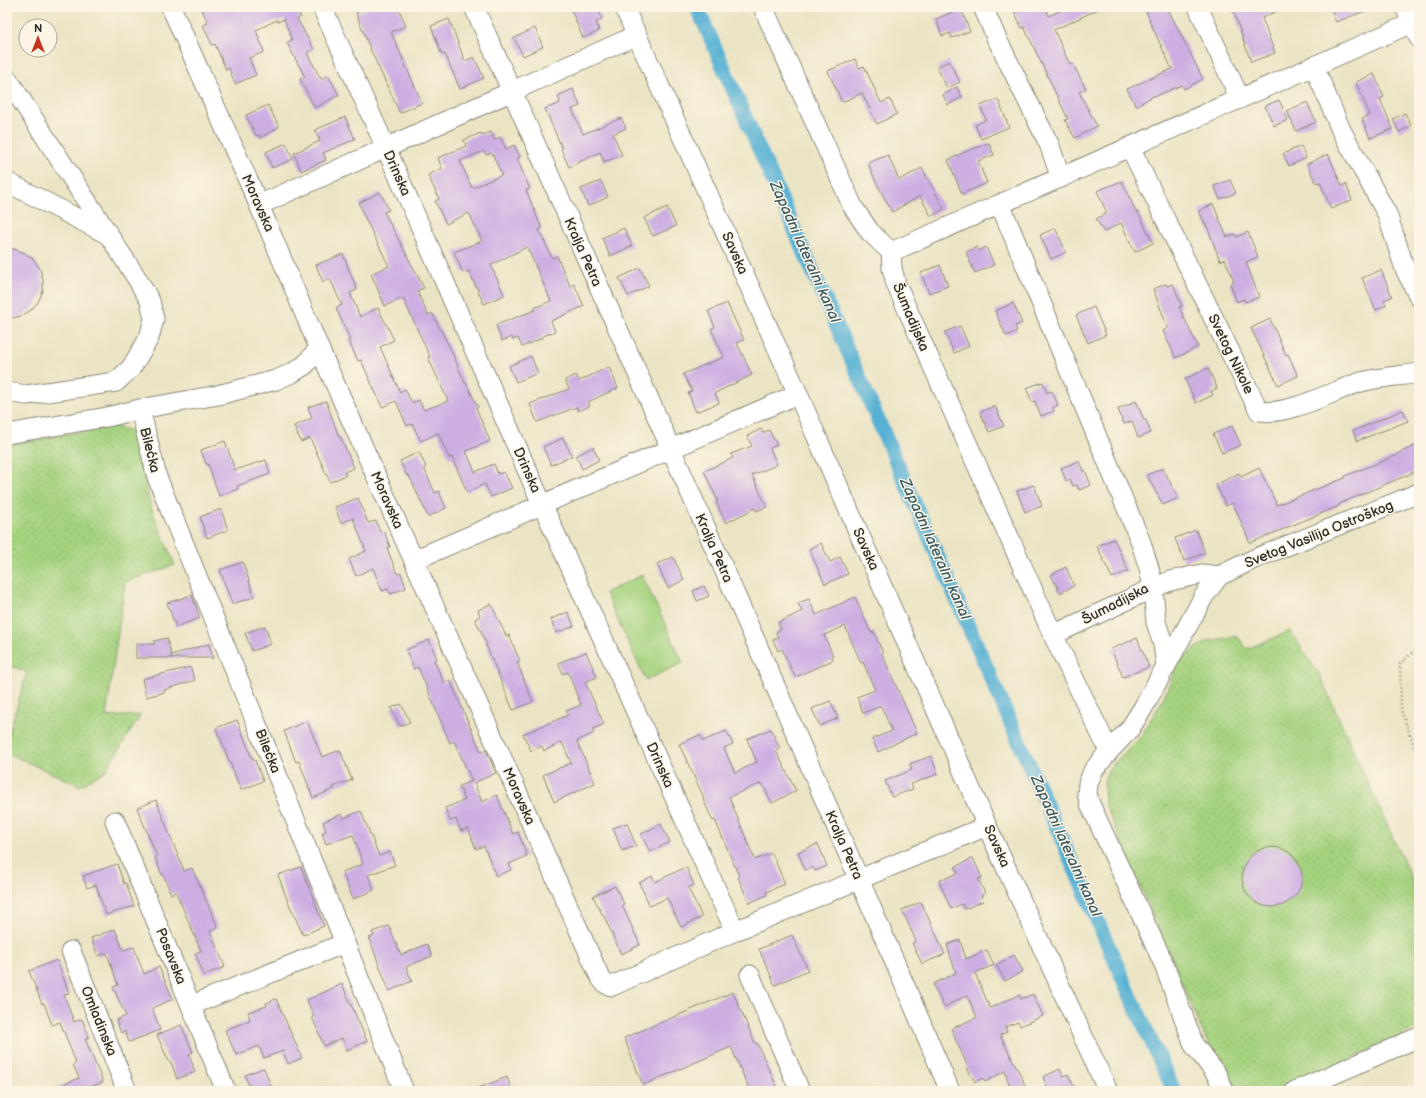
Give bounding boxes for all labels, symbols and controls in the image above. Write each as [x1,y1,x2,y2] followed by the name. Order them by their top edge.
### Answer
[18,18,58,58] north arrow
[34,22,42,35] text: N
[379,148,415,198] street label: Drinska
[238,172,278,234] street label: Moravska
[765,177,845,326] water label: Zapadni lateralni kanal
[560,215,606,289] street label: Kralja Petra
[718,229,752,277] street label: Savska
[889,280,934,354] street label: Šumadijska
[1204,311,1258,397] street label: Svetog Nikole
[136,425,164,475] street label: Bilećka
[509,445,545,495] street label: Drinska
[367,469,407,531] street label: Moravska
[895,474,975,623] water label: Zapadni lateralni kanal
[1242,496,1396,572] street label: Svetog Vasilija Ostroškog
[691,511,737,585] street label: Kralja Petra
[849,525,883,573] street label: Savska
[1078,579,1151,628] street label: Šumadijska
[251,726,285,776] street label: Bilećka
[642,740,678,790] street label: Drinska
[499,765,539,827] street label: Moravska
[1026,771,1106,920] water label: Zapadni lateralni kanal
[821,808,867,882] street label: Kralja Petra
[980,822,1014,870] street label: Savska
[152,925,190,987] street label: Posavska
[77,984,121,1058] street label: Omladinska

